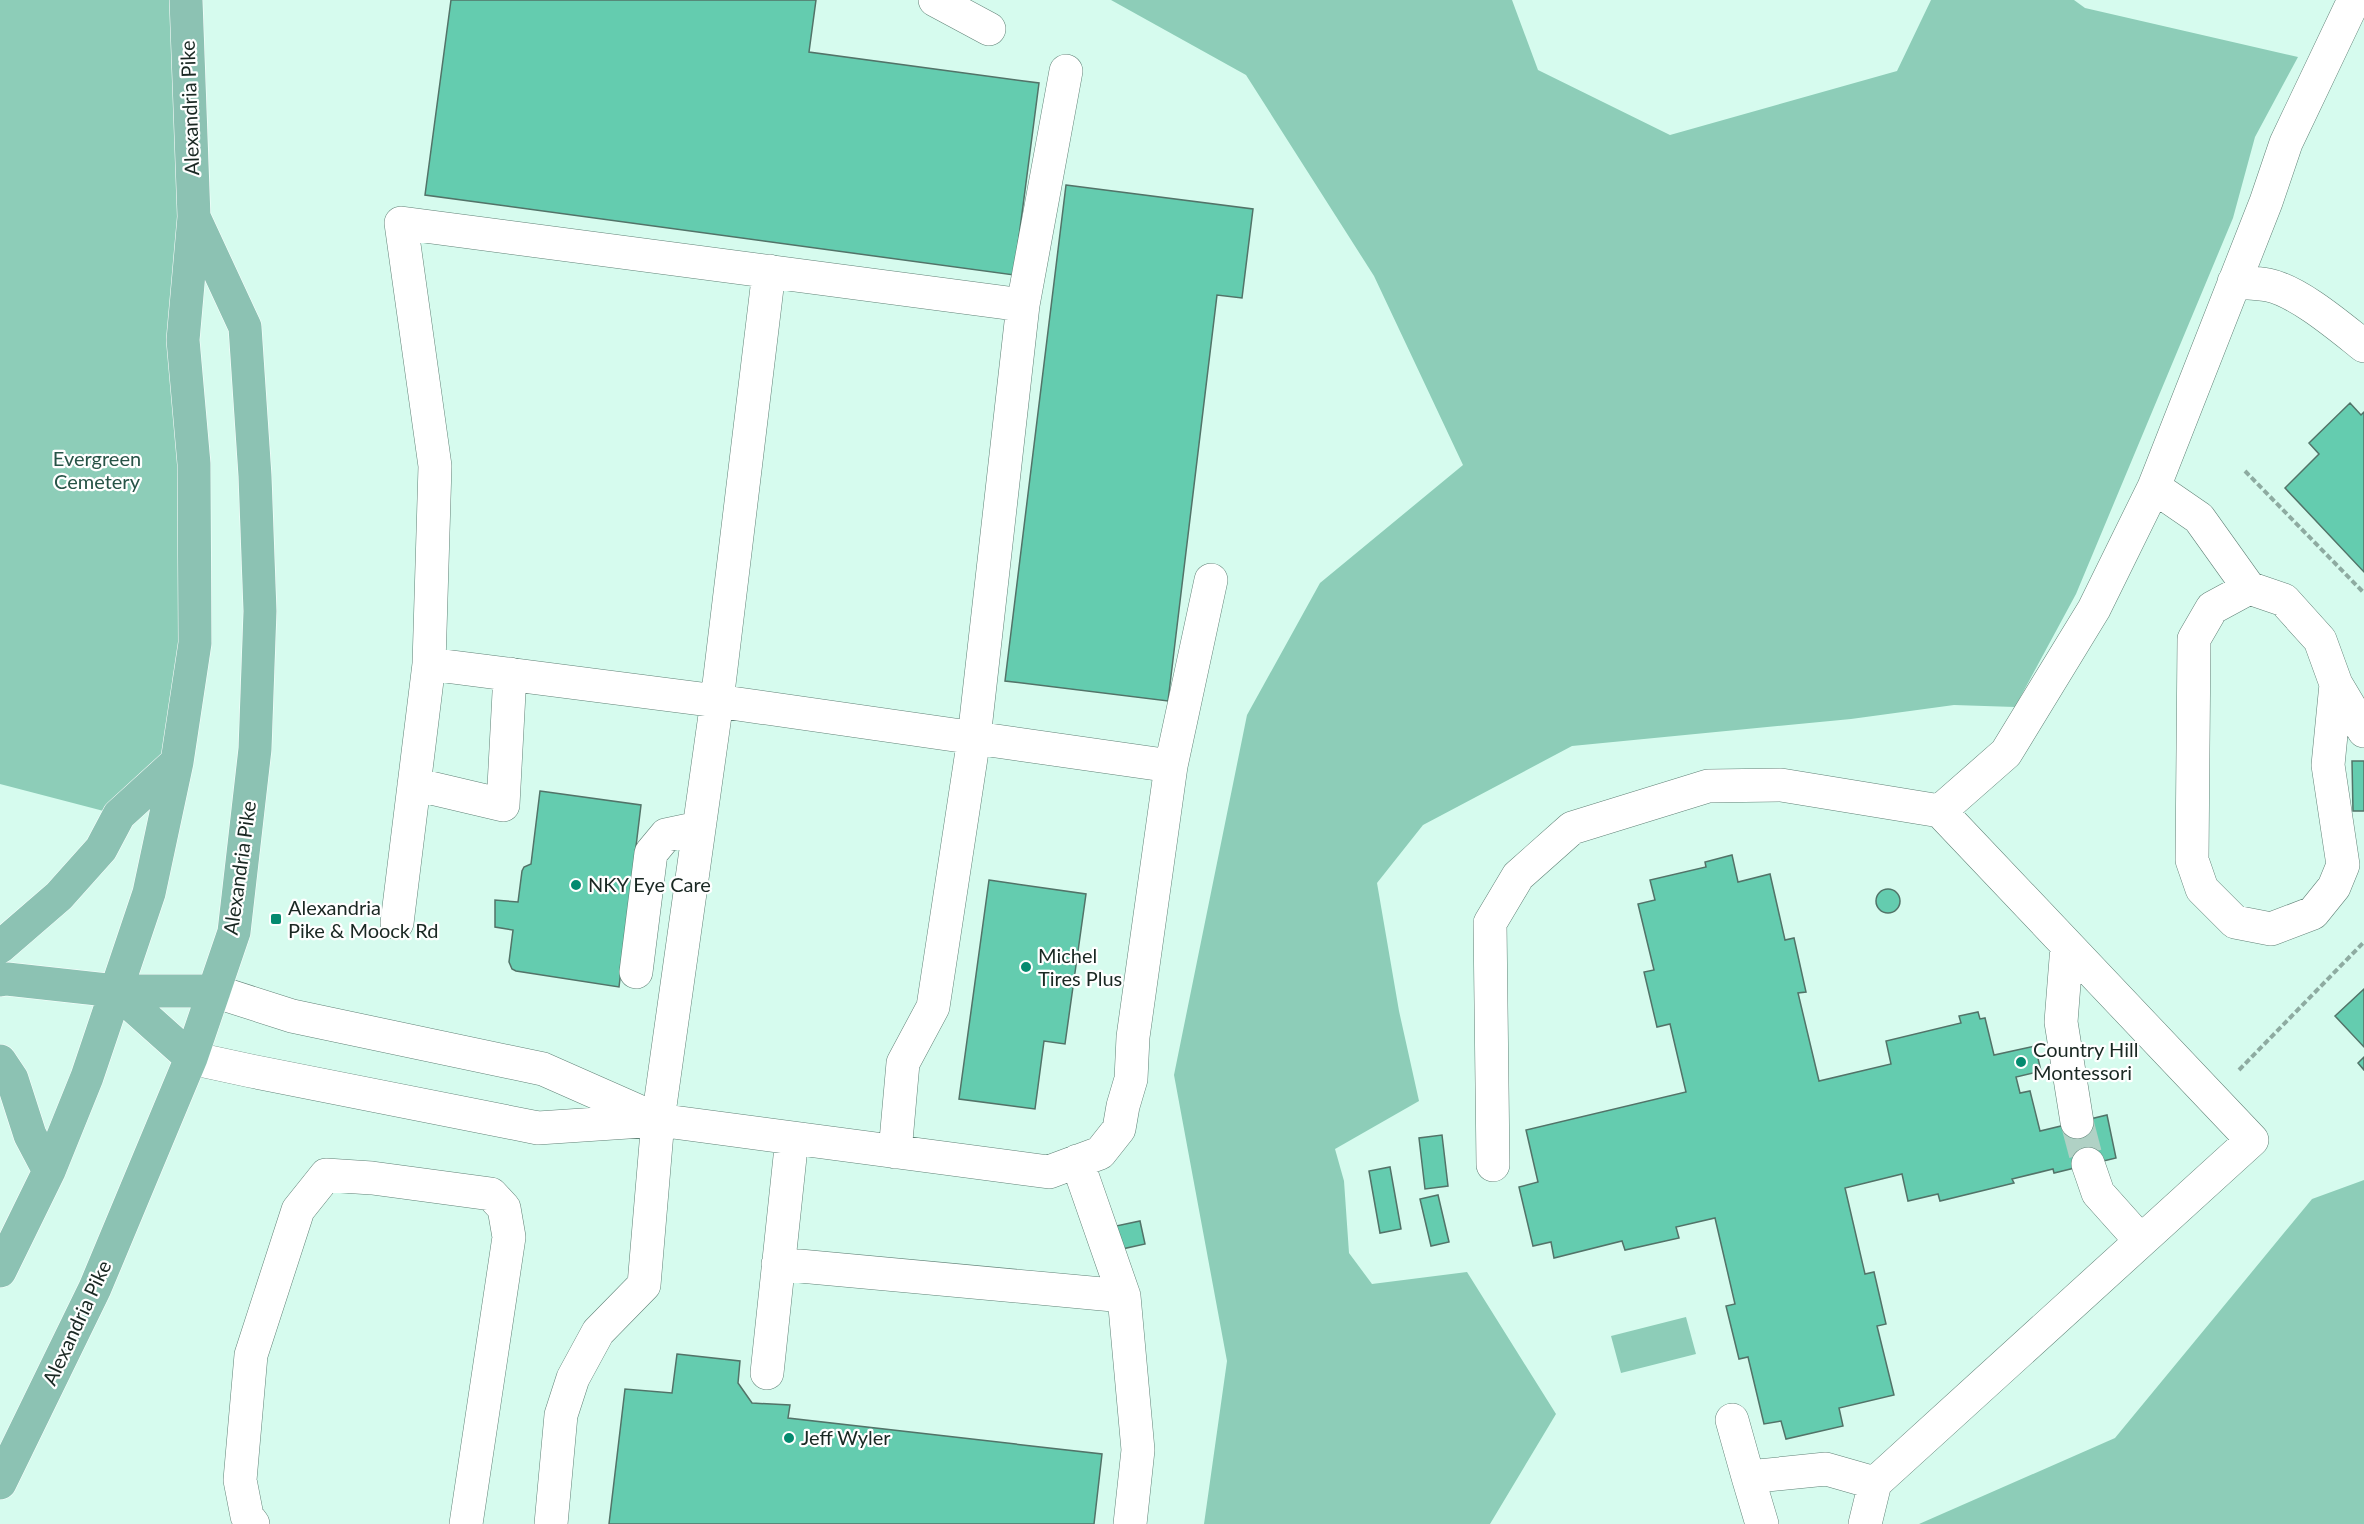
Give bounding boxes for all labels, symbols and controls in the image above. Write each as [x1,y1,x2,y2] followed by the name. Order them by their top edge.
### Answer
[175,40,203,176] street label: Alexandria Pike
[53,446,141,493] park label: Evergreen Cemetery
[218,799,260,936] street label: Alexandria Pike
[588,872,711,896] place label: NKY Eye Care
[569,878,583,892] marker: NKY Eye Care
[288,895,438,942] place label: Alexandria Pike & Moock Rd
[269,912,283,926] marker: Alexandria Pike & Moock Rd
[1038,943,1122,990] place label: Michel Tires Plus
[1019,960,1033,974] marker: Michel Tires Plus
[2033,1037,2138,1084] place label: Country Hill Montessori
[2014,1055,2028,1069] marker: Country Hill Montessori
[37,1256,115,1389] street label: Alexandria Pike
[801,1425,891,1449] place label: Jeff Wyler
[782,1431,796,1445] marker: Jeff Wyler

